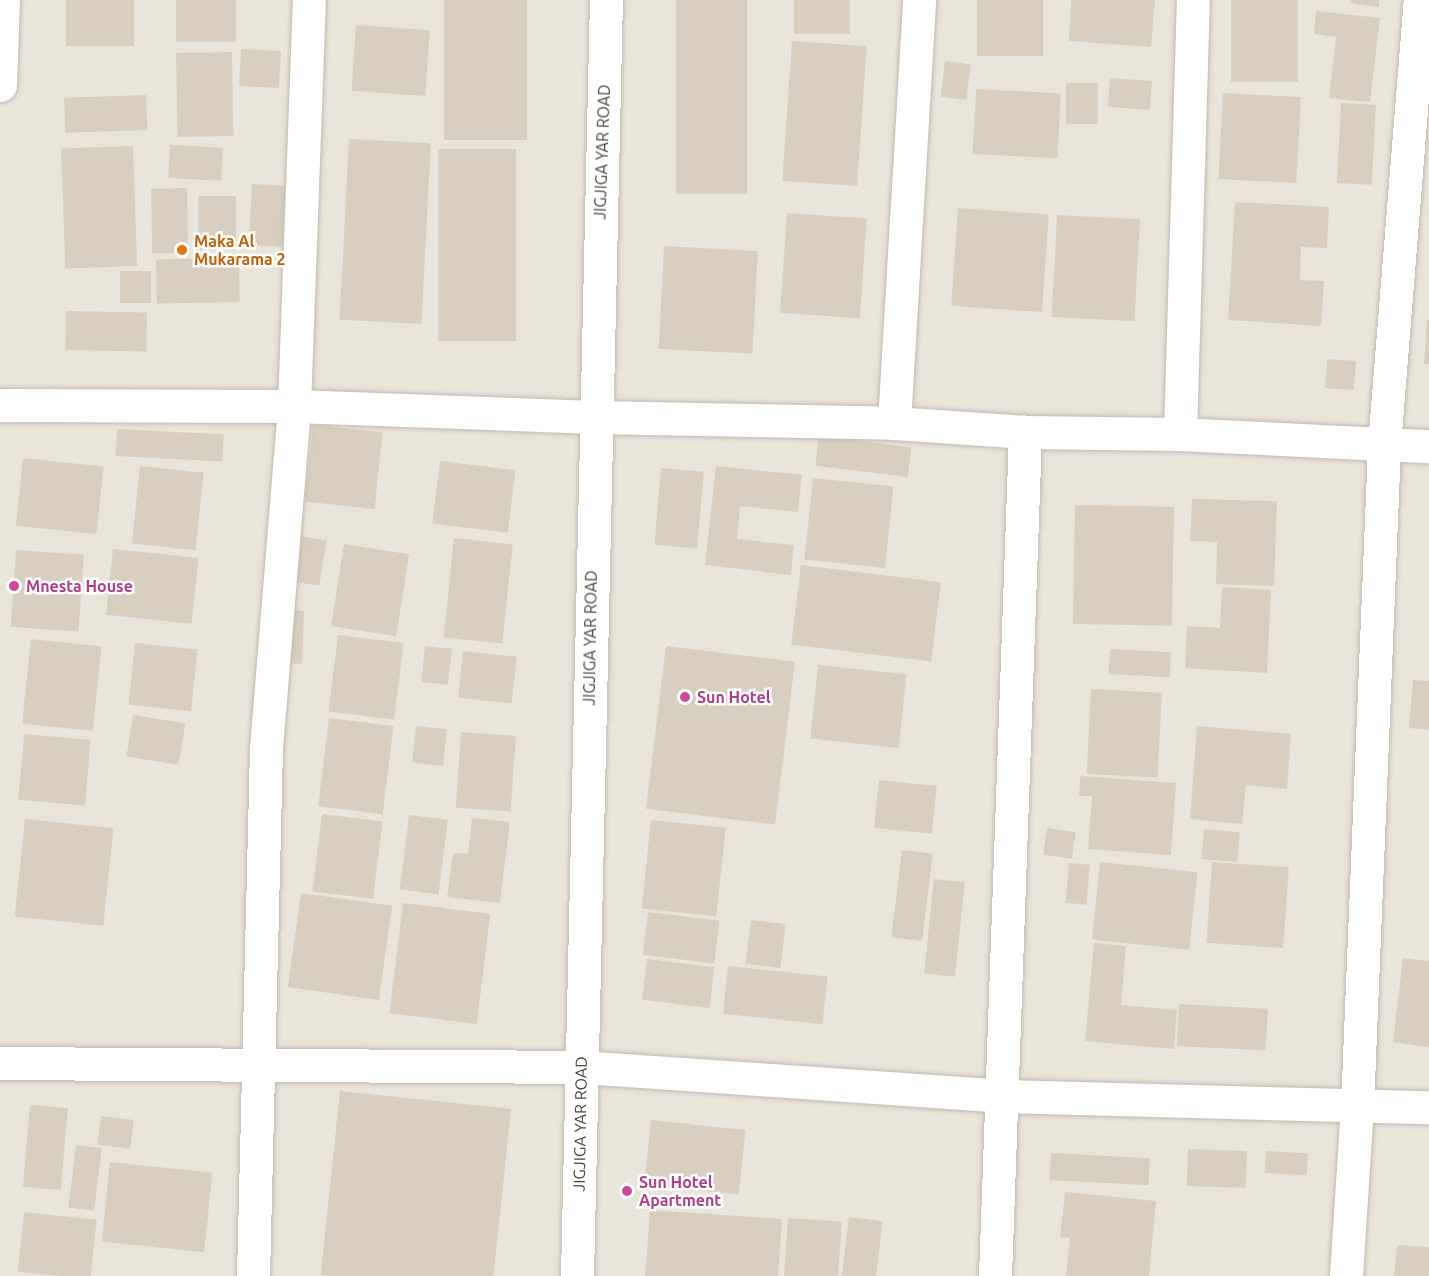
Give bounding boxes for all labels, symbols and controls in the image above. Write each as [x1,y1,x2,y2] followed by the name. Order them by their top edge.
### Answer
[590,84,614,220] street label: JIGJIGA YAR ROAD
[194,231,286,269] place label: Maka Al Mukarama 2
[175,243,189,257] marker: Maka Al Mukarama 2
[579,570,601,706] street label: JIGJIGA YAR ROAD
[26,576,133,596] place label: Mnesta House
[7,579,21,593] marker: Mnesta House
[697,687,771,707] place label: Sun Hotel
[678,690,692,704] marker: Sun Hotel
[569,1056,591,1192] street label: JIGJIGA YAR ROAD
[639,1172,721,1210] place label: Sun Hotel Apartment
[620,1184,634,1198] marker: Sun Hotel Apartment

